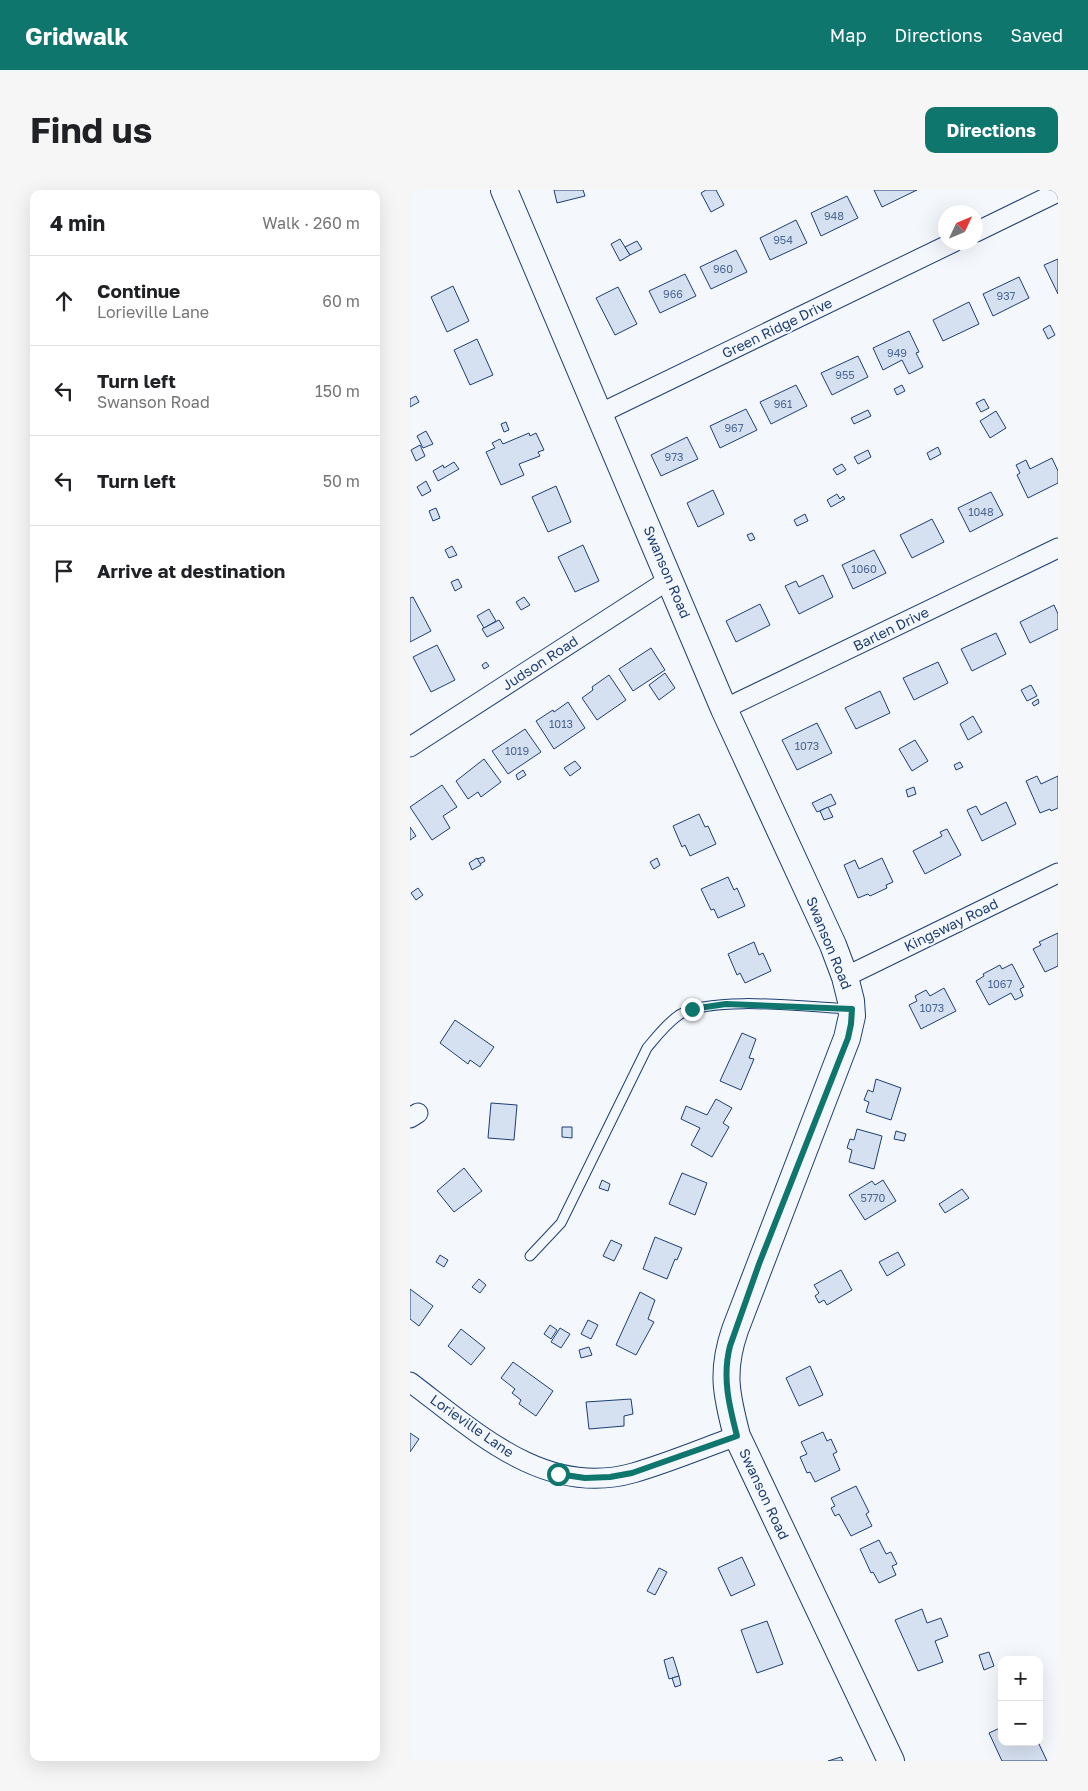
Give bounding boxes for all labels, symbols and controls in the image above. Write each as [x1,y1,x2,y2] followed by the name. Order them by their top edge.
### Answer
[25,21,129,50] text: Gridwalk
[830,24,866,46] text: Map
[894,24,982,46] text: Directions
[1010,24,1063,46] text: Saved
[925,107,1058,153] button: Directions
[30,109,152,151] text: Find us
[938,205,983,250] north arrow
[824,209,844,222] house number: 948
[50,210,105,236] text: 4 min
[262,213,360,233] text: Walk · 260 m
[773,233,793,246] house number: 954
[713,262,733,275] house number: 960
[97,279,180,302] text: Continue
[50,287,78,315] icon: ahead
[663,287,683,300] house number: 966
[997,289,1016,302] house number: 937
[322,291,360,311] text: 60 m
[719,294,835,362] street label: Green Ridge Drive
[97,302,209,322] text: Lorieville Lane
[887,346,907,359] house number: 949
[835,368,855,381] house number: 955
[97,369,176,392] text: Turn left
[50,377,78,405] icon: left
[315,381,360,401] text: 150 m
[97,392,210,412] text: Swanson Road
[774,397,792,410] house number: 961
[724,421,744,434] house number: 967
[665,450,683,463] house number: 973
[50,467,78,495] icon: left
[97,469,176,492] text: Turn left
[323,471,360,491] text: 50 m
[968,505,994,518] house number: 1048
[640,523,695,621] street label: Swanson Road
[50,557,78,585] icon: arrive
[97,559,285,582] text: Arrive at destination
[851,562,877,575] house number: 1060
[850,603,931,654] street label: Barlen Drive
[499,632,581,693] street label: Judson Road
[549,717,573,730] house number: 1013
[795,739,819,752] house number: 1073
[505,744,529,757] house number: 1019
[803,894,856,992] street label: Swanson Road
[901,894,1001,955] street label: Kingsway Road
[988,977,1012,990] house number: 1067
[681,998,704,1021] route end
[920,1001,944,1014] house number: 1073
[861,1191,886,1204] house number: 5770
[427,1390,517,1461] street label: Lorieville Lane
[736,1445,793,1542] street label: Swanson Road
[547,1463,570,1486] route start
[998,1656,1043,1746] map controls
[998,1656,1043,1701] button: +
[998,1701,1043,1746] button: −

